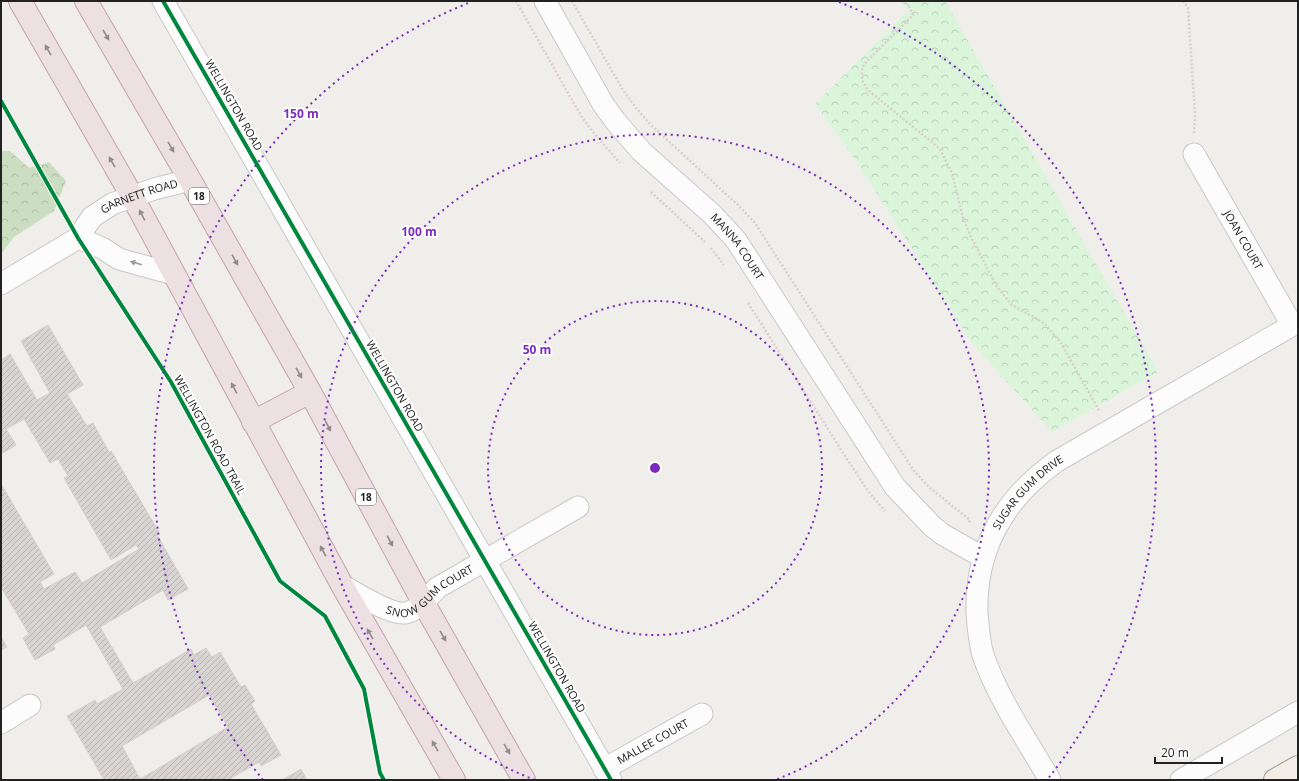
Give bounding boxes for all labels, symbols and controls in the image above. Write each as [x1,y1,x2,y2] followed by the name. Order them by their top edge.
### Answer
[102,29,109,41] one-way arrow
[44,44,51,56] one-way arrow
[202,56,267,153] street label: WELLINGTON ROAD
[283,105,319,122] text: 150 m
[167,141,174,153] one-way arrow
[109,156,116,168] one-way arrow
[97,175,179,217] street label: GARNETT ROAD
[189,188,209,204] road number: 18
[1220,206,1267,272] street label: JOAN COURT
[138,209,145,221] one-way arrow
[708,210,768,282] street label: MANNA COURT
[401,223,437,240] text: 100 m
[232,254,239,266] one-way arrow
[130,260,142,266] one-way arrow
[363,337,428,434] street label: WELLINGTON ROAD
[523,341,551,358] text: 50 m
[296,368,302,379] one-way arrow
[171,372,250,497] street label: WELLINGTON ROAD TRAIL
[231,382,238,394] one-way arrow
[325,420,331,432] one-way arrow
[989,451,1066,532] street label: SUGAR GUM DRIVE
[648,461,662,475] centre of rings
[356,489,376,505] road number: 18
[387,535,393,546] one-way arrow
[320,545,327,557] one-way arrow
[384,561,476,620] street label: SNOW GUM COURT
[525,618,590,715] street label: WELLINGTON ROAD
[366,628,373,640] one-way arrow
[439,630,446,642] one-way arrow
[614,715,691,767] street label: MALLEE COURT
[1155,739,1222,765] scale bar
[431,740,438,752] one-way arrow
[503,743,510,755] one-way arrow
[1161,744,1189,761] text: 20 m

